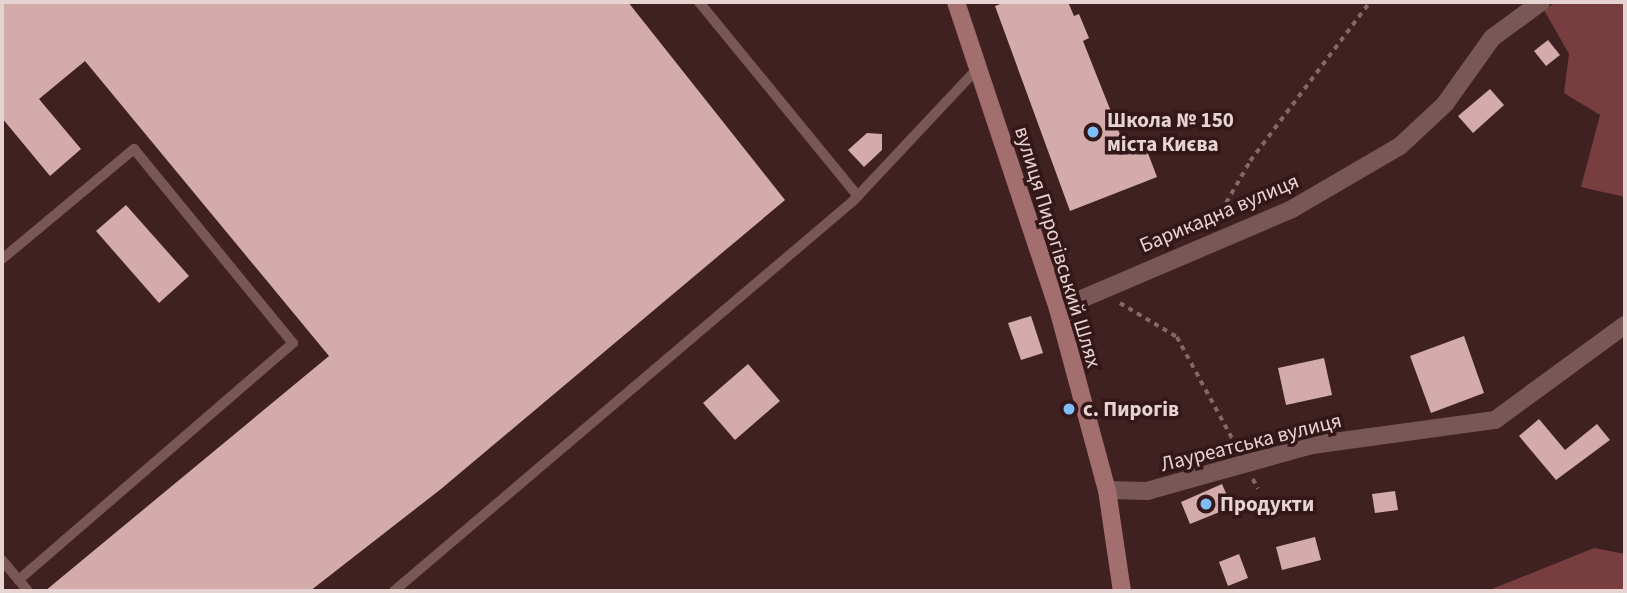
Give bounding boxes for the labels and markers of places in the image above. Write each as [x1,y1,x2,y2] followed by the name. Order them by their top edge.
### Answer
[1107,107,1234,157] place label: Школа № 150 міста Києва
[1085,124,1101,140] marker: Школа № 150 міста Києва
[1083,396,1179,422] place label: с. Пирогів
[1061,401,1077,417] marker: с. Пирогів
[1220,491,1314,517] place label: Продукти
[1198,496,1214,512] marker: Продукти

